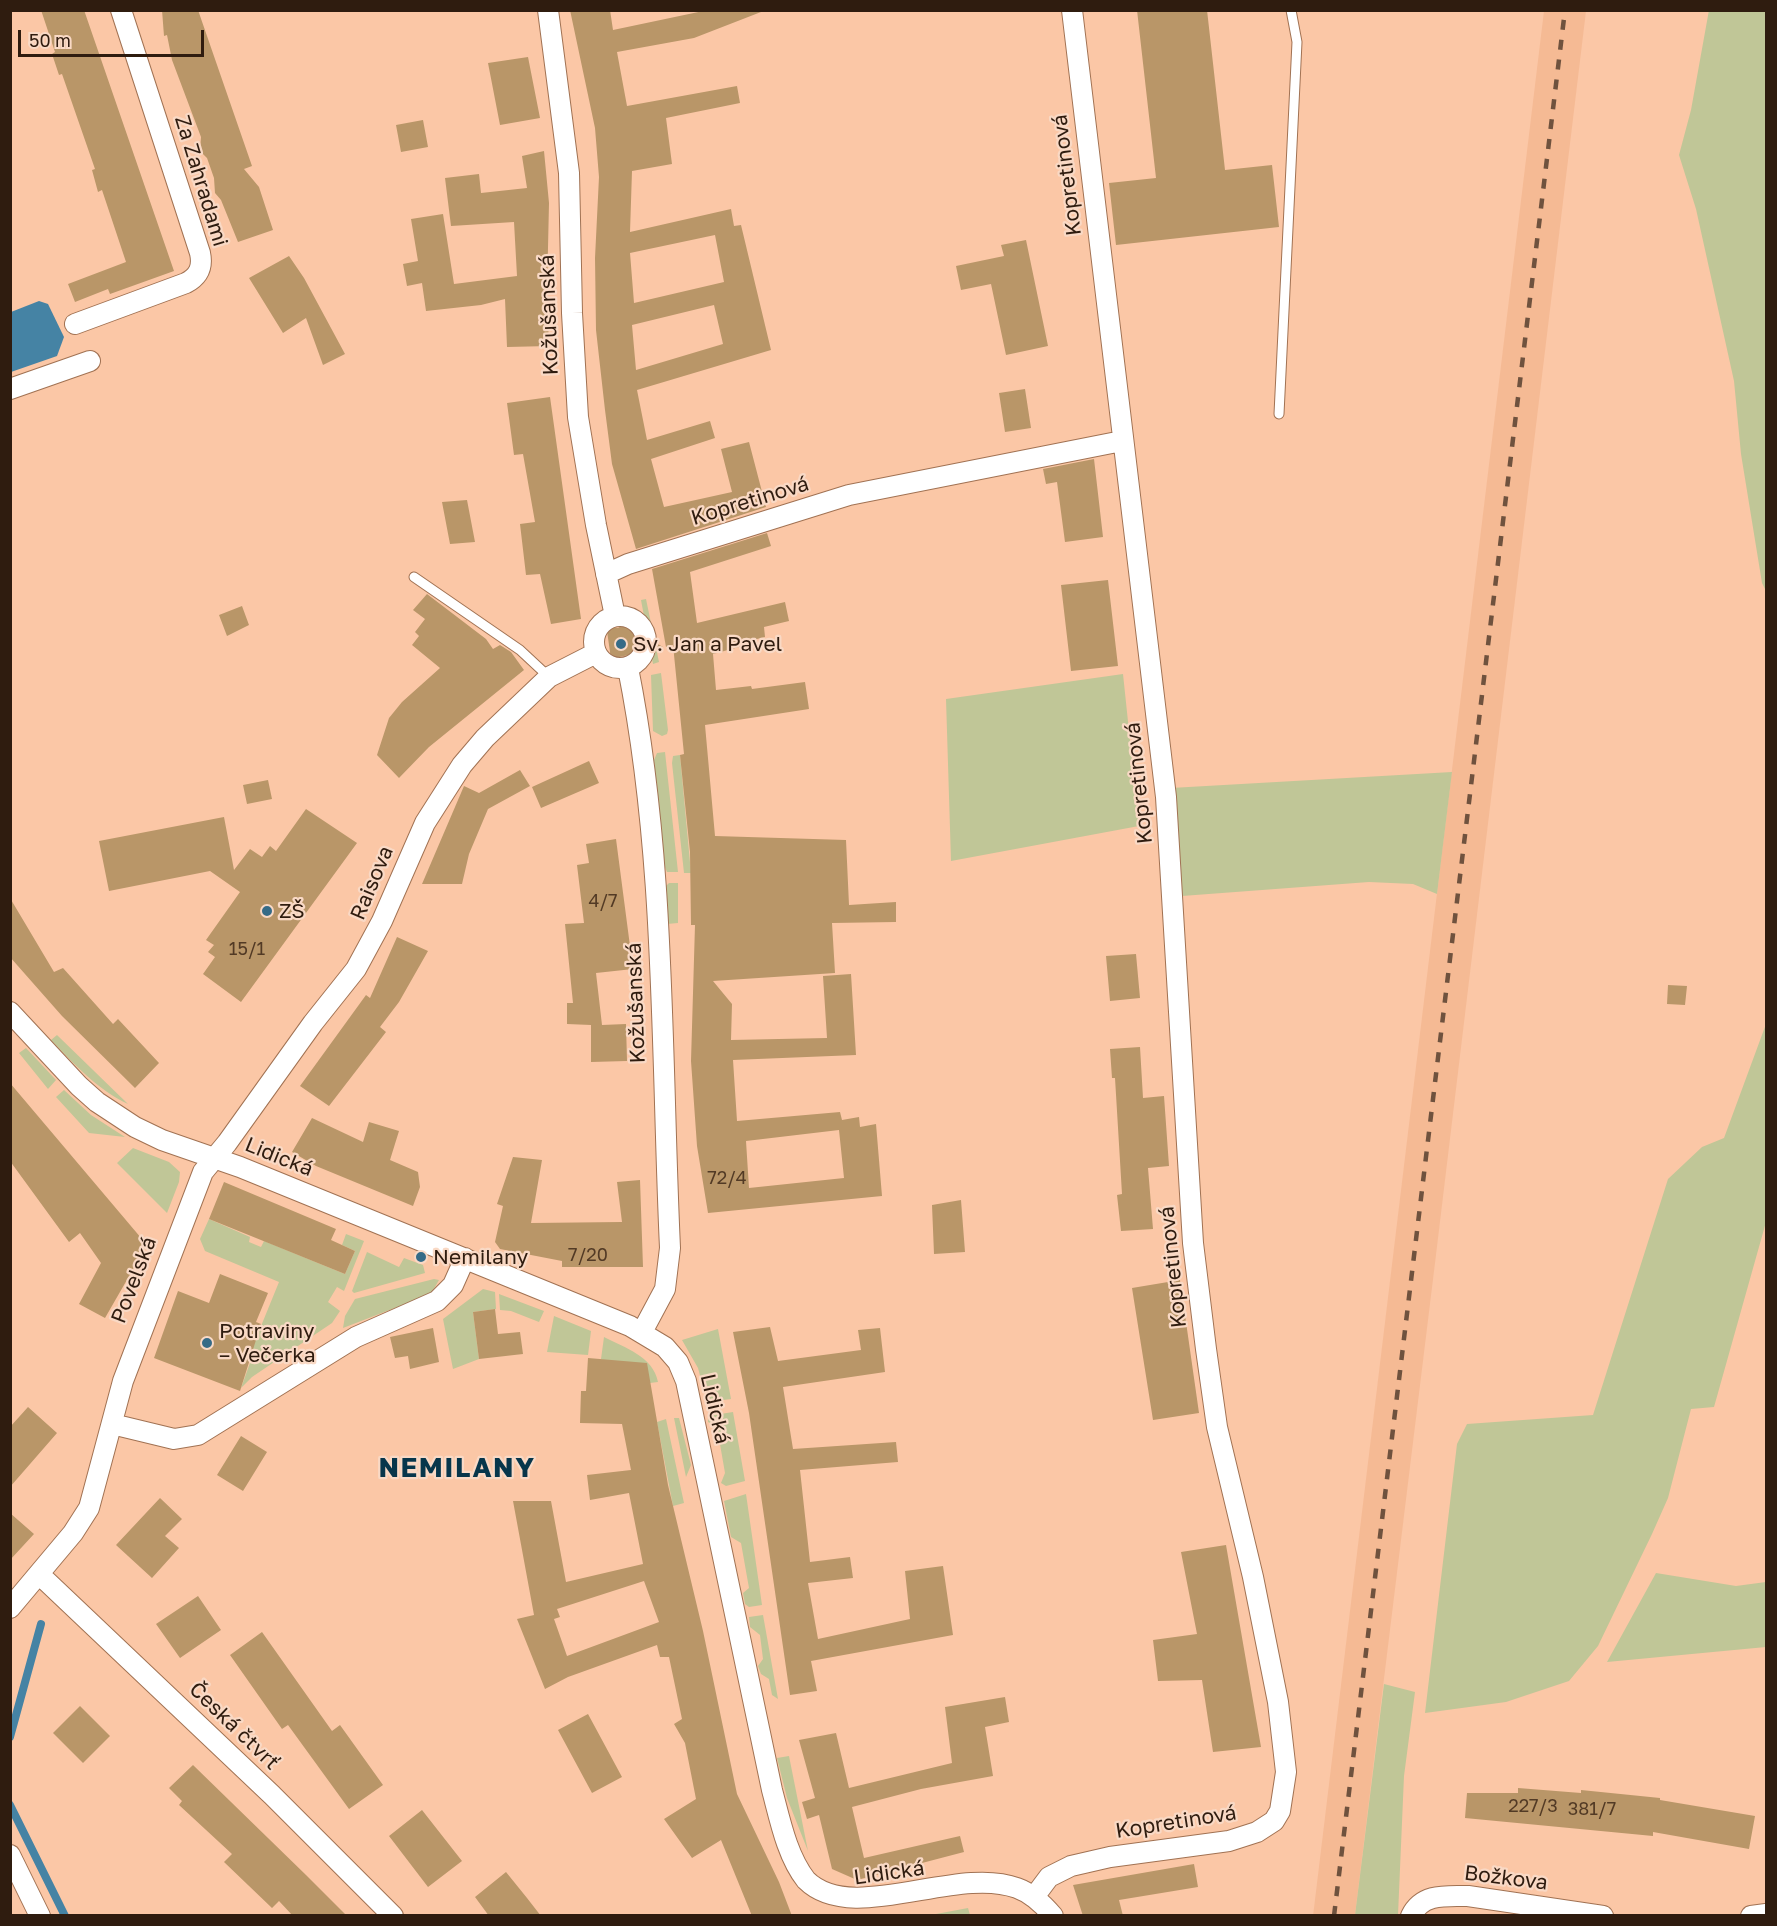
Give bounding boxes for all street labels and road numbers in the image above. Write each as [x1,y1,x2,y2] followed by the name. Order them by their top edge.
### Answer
[169,112,233,250] street label: Za Zahradami
[1047,113,1087,237] street label: Kopretinová
[534,254,564,376] street label: Kožušanská
[688,471,812,531] street label: Kopretinová
[1120,721,1158,845] street label: Kopretinová
[345,842,399,924] street label: Raisova
[621,942,651,1064] street label: Kožušanská
[241,1132,317,1182] street label: Lidická
[1154,1205,1192,1329] street label: Kopretinová
[106,1233,162,1327] street label: Povelská
[695,1372,735,1446] street label: Lidická
[184,1677,284,1775] street label: Česká čtvrť
[1114,1800,1238,1844] street label: Kopretinová
[852,1856,926,1890] street label: Lidická
[1463,1860,1549,1896] street label: Božkova

